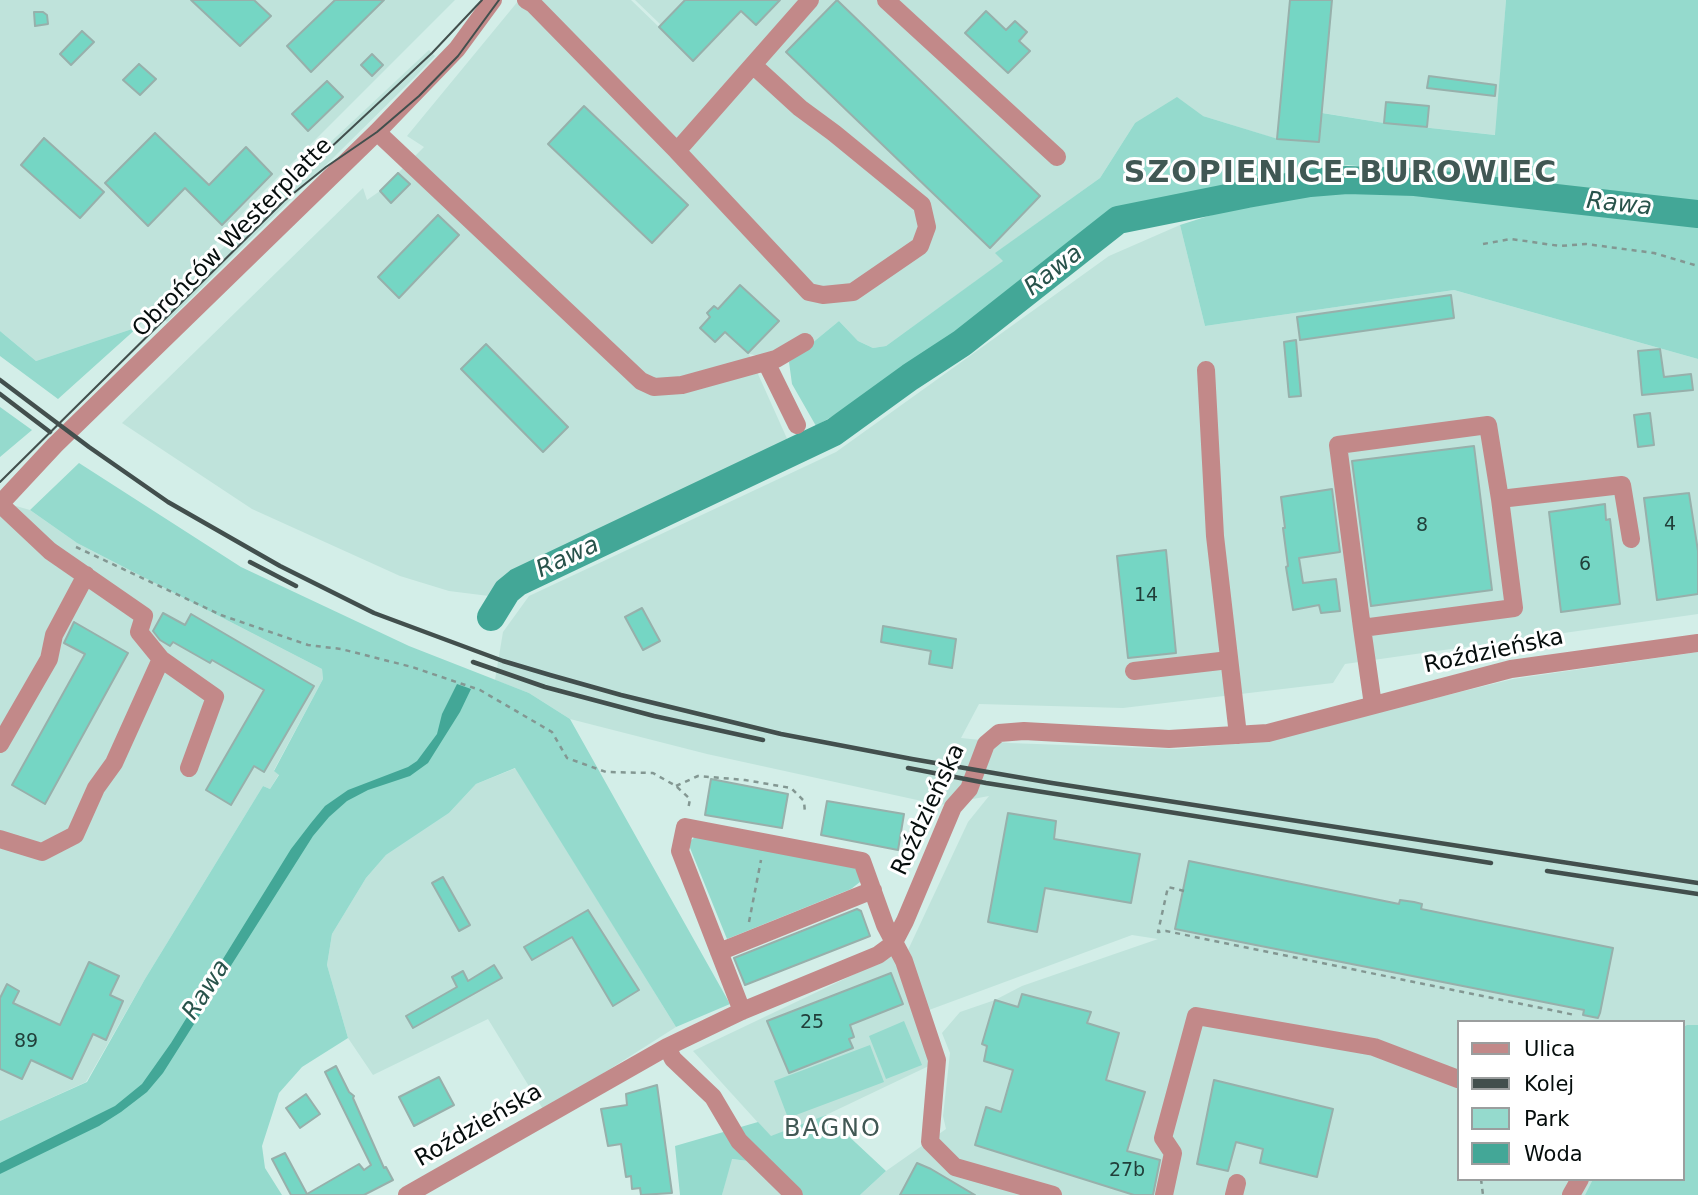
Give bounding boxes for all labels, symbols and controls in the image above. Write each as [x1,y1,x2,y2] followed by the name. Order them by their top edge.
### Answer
[128,133,338,343] street label: Obrońców Westerplatte
[1126,156,1556,192] district label: SZOPIENICE-BUROWIEC
[1585,187,1653,223] water label: Rawa
[1019,239,1089,303] water label: Rawa
[1664,514,1676,536] house number: 4
[1416,515,1428,537] house number: 8
[532,531,604,585] water label: Rawa
[1579,554,1591,576] house number: 6
[1134,585,1158,607] house number: 14
[1422,624,1566,680] street label: Roździeńska
[887,740,971,880] street label: Roździeńska
[177,955,237,1025] water label: Rawa
[800,1012,824,1034] house number: 25
[1456,1020,1684,1181] legend
[14,1031,38,1053] house number: 89
[1524,1037,1575,1061] text: Ulica
[1524,1072,1574,1096] text: Kolej
[411,1079,547,1173] street label: Roździeńska
[1524,1107,1569,1131] text: Park
[785,1116,881,1144] district label: BAGNO
[1524,1142,1583,1166] text: Woda
[1109,1160,1145,1182] house number: 27b

